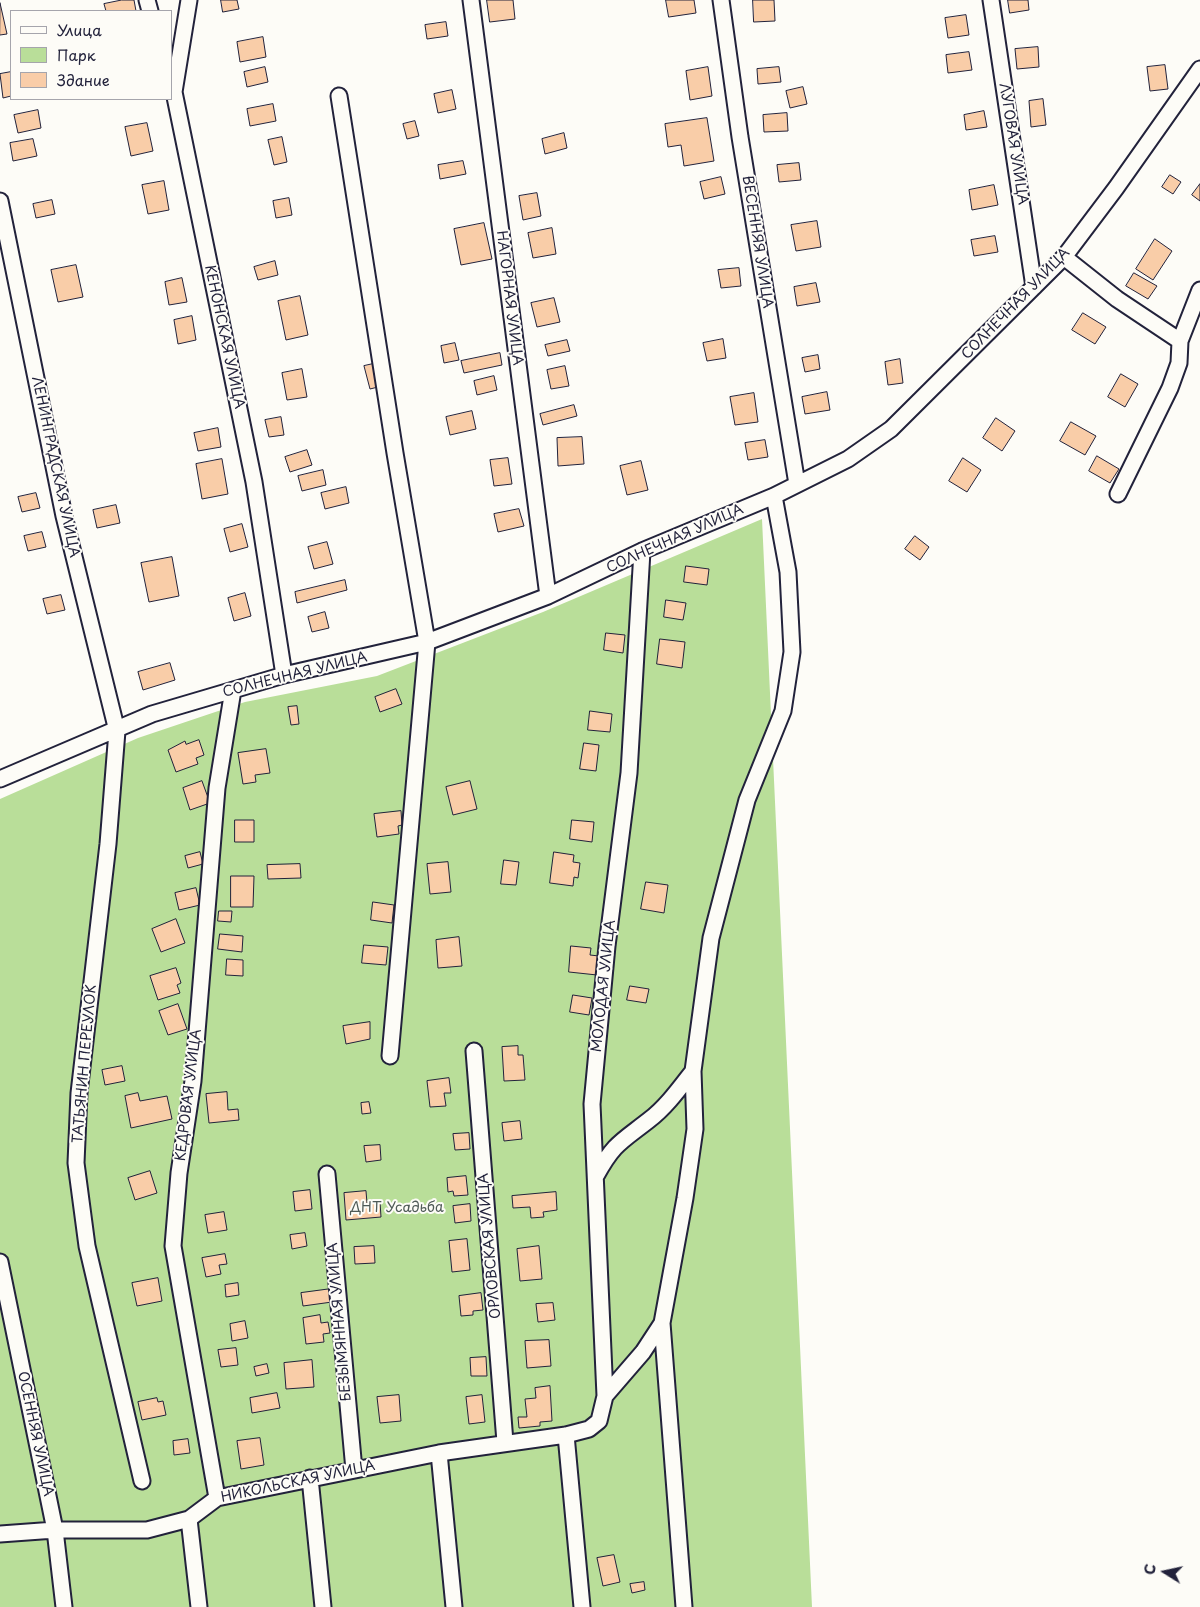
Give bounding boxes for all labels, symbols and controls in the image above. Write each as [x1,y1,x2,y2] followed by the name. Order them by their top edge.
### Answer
[10,10,172,100] legend
[57,18,102,41] text: Улица
[57,43,96,66] text: Парк
[57,68,110,91] text: Здание
[995,82,1031,206] street label: ЛУГОВАЯ УЛИЦА
[738,174,776,310] street label: ВЕСЕННЯЯ УЛИЦА
[492,230,526,366] street label: НАГОРНАЯ УЛИЦА
[959,245,1073,363] street label: СОЛНЕЧНАЯ УЛИЦА
[201,264,247,410] street label: КЕНОНСКАЯ УЛИЦА
[28,375,82,559] street label: ЛЕНИНГРАДСКАЯ УЛИЦА
[604,501,746,577] street label: СОЛНЕЧНАЯ УЛИЦА
[221,649,369,701] street label: СОЛНЕЧНАЯ УЛИЦА
[589,919,619,1053] street label: МОЛОДАЯ УЛИЦА
[70,984,100,1144] street label: ТАТЬЯНИН ПЕРЕУЛОК
[173,1028,205,1162] street label: КЕДРОВАЯ УЛИЦА
[475,1172,505,1320] street label: ОРЛОВСКАЯ УЛИЦА
[350,1200,444,1216] park label: ДНТ Усадьба
[325,1242,355,1402] street label: БЕЗЫМЯННАЯ УЛИЦА
[14,1370,56,1498] street label: ОСЕННЯЯ УЛИЦА
[219,1457,377,1507] street label: НИКОЛЬСКАЯ УЛИЦА
[1140,1547,1190,1597] north arrow
[1138,1562,1161,1576] text: С

